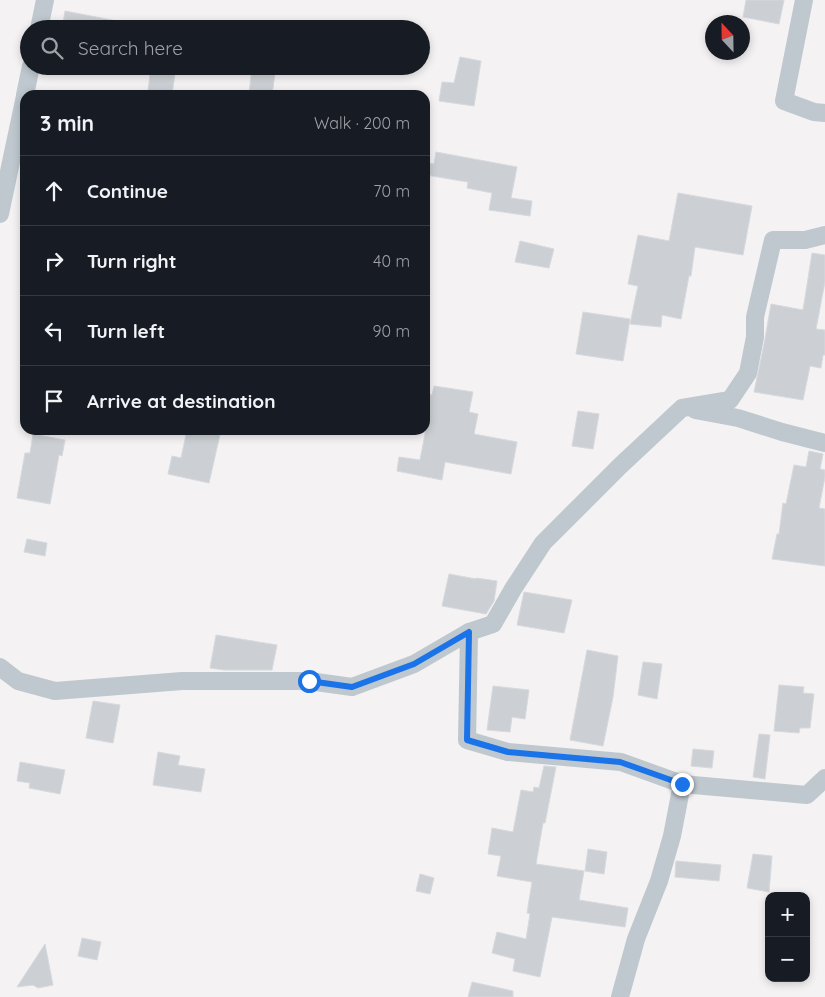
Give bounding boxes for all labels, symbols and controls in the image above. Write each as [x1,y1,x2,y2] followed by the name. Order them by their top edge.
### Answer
[705,15,750,60] north arrow
[20,20,430,75] search box
[38,34,66,62] icon: search
[78,36,183,60] text: Search here
[40,110,94,136] text: 3 min
[314,113,410,133] text: Walk · 200 m
[40,177,68,205] icon: ahead
[87,179,168,203] text: Continue
[373,181,410,201] text: 70 m
[40,247,68,275] icon: right
[87,249,176,273] text: Turn right
[373,251,410,271] text: 40 m
[40,317,68,345] icon: left
[87,319,165,343] text: Turn left
[373,321,410,341] text: 90 m
[40,387,68,415] icon: arrive
[87,389,276,413] text: Arrive at destination
[298,670,321,693] route start
[671,773,694,796] route end
[765,892,810,982] map controls
[765,892,810,937] button: +
[765,937,810,982] button: −

